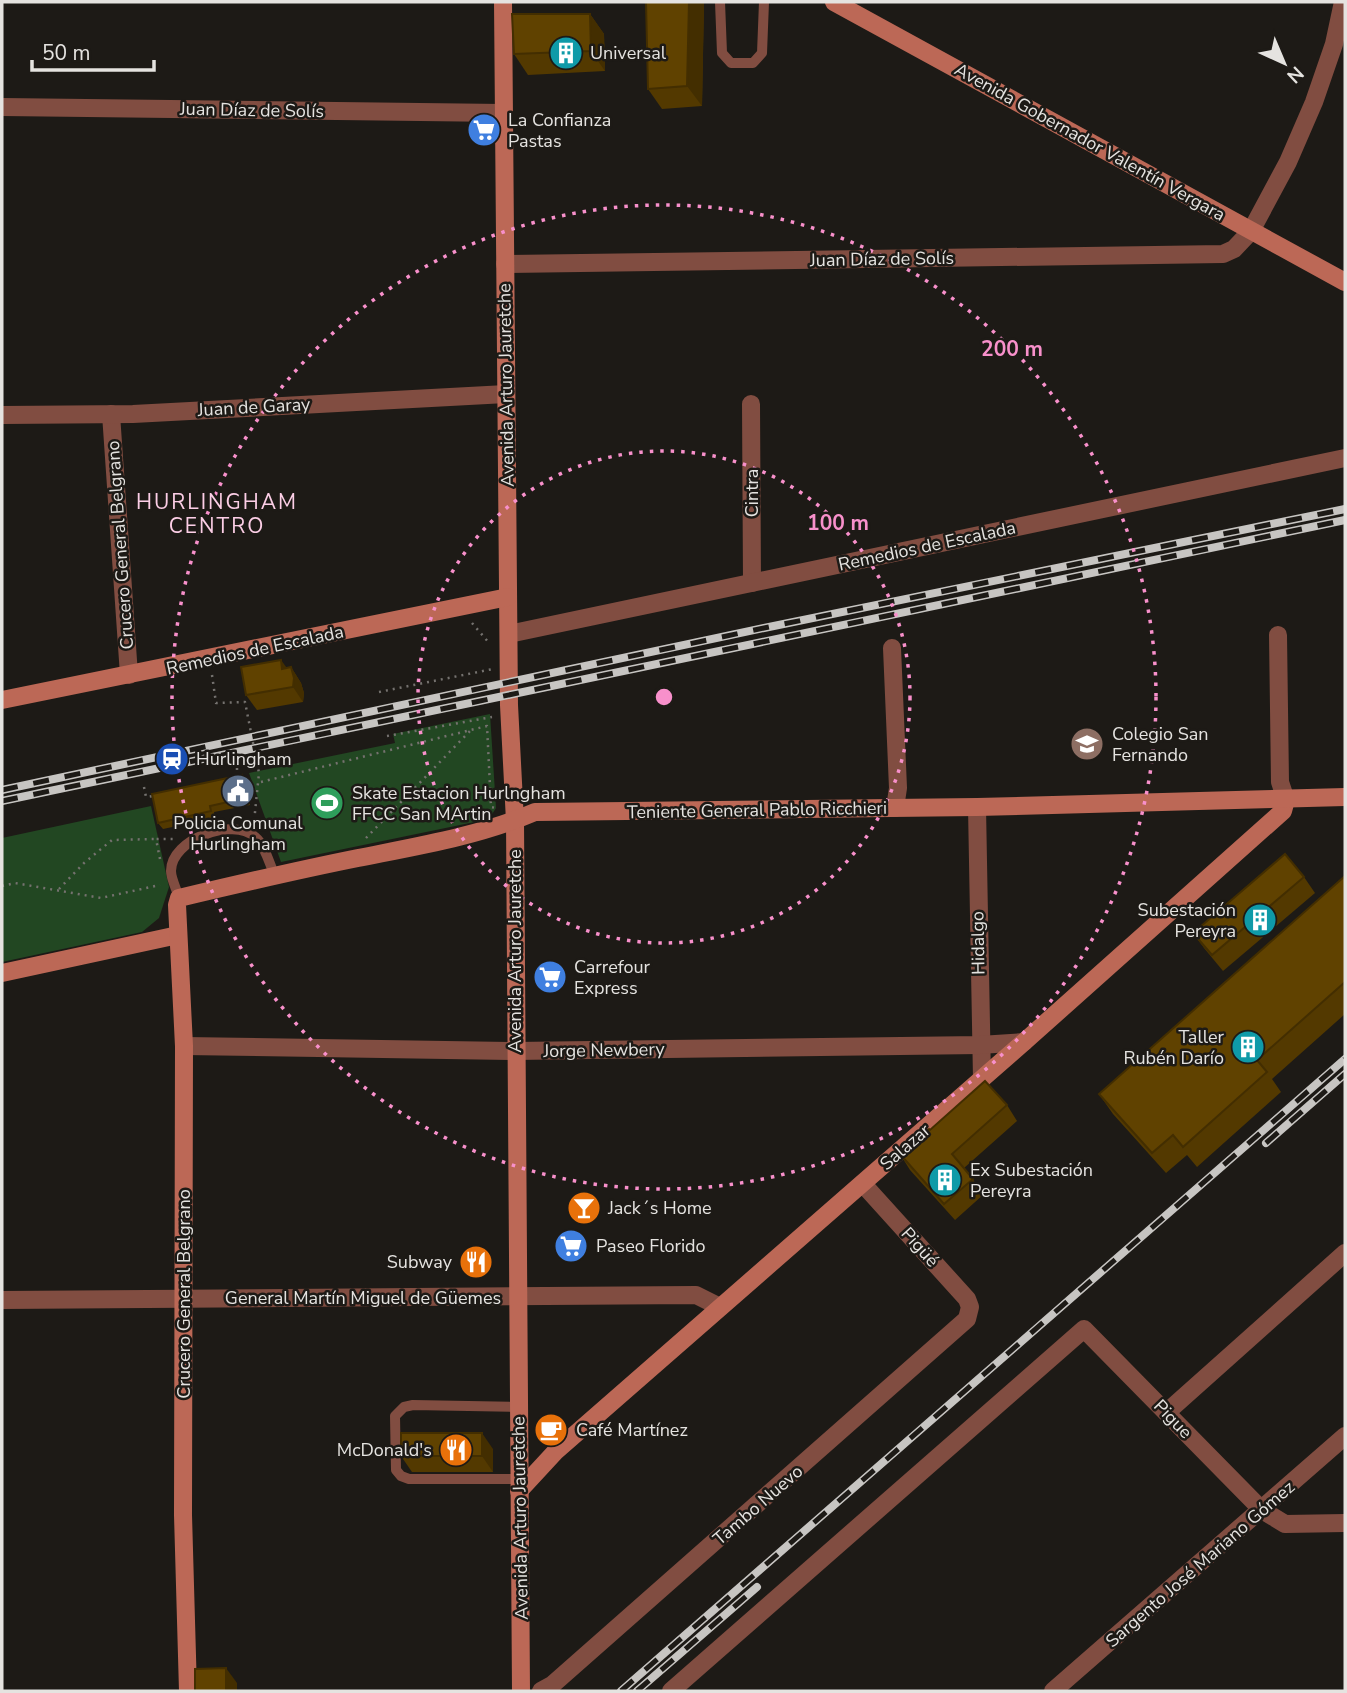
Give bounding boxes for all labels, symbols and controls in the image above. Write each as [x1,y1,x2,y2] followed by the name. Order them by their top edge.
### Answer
[32,28,154,72] scale bar
[1249,28,1319,98] north arrow
[547,34,585,72] building icon: Universal
[42,39,91,67] text: 50 m
[590,41,667,65] place label: Universal
[950,57,1230,227] street label: Avenida Gobernador Valentín Vergara
[1281,60,1309,89] text: N
[179,97,324,123] street label: Juan Díaz de Solís
[508,108,611,153] place label: La Confianza Pastas
[465,111,503,149] supermarket icon: La Confianza Pastas
[809,246,954,272] street label: Juan Díaz de Solís
[492,283,520,487] street label: Avenida Arturo Jauretche
[981,335,1043,363] text: 200 m
[196,392,312,422] street label: Juan de Garay
[101,440,139,650] street label: Crucero General Belgrano
[740,469,764,517] street label: Cintra
[136,488,298,540] district label: HURLINGHAM CENTRO
[807,509,869,537] text: 100 m
[836,515,1018,577] street label: Remedios de Escalada
[164,619,346,681] street label: Remedios de Escalada
[652,685,676,709] centre of rings
[1112,722,1209,767] place label: Colegio San Fernando
[1068,725,1106,763] school or university icon: Colegio San Fernando
[153,740,191,778] station icon: Hurlingham
[196,747,292,771] place label: Hurlingham
[219,772,257,810] public building icon: Policia Comunal Hurlingham
[352,781,566,826] place label: Skate Estacion Hurlngham FFCC San MArtin
[308,784,346,822] sports icon: Skate Estacion Hurlngham FFCC San MArtin
[627,796,887,824] street label: Teniente General Pablo Ricchieri
[173,811,303,856] place label: Policia Comunal Hurlingham
[503,849,527,1053] street label: Avenida Arturo Jauretche
[1138,898,1236,943] place label: Subestación Pereyra
[1241,901,1279,939] building icon: Subestación Pereyra
[965,911,991,975] street label: Hidalgo
[574,955,651,1000] place label: Carrefour Express
[531,958,569,996] supermarket icon: Carrefour Express
[1123,1025,1225,1070] place label: Taller Rubén Darío
[1229,1028,1267,1066] building icon: Taller Rubén Darío
[542,1037,666,1063] street label: Jorge Newbery
[875,1118,936,1176] street label: Salazar
[970,1158,1093,1203] place label: Ex Subestación Pereyra
[926,1161,964,1199] building icon: Ex Subestación Pereyra
[172,1189,196,1399] street label: Crucero General Belgrano
[565,1189,603,1227] bar icon: Jack´s Home
[607,1196,712,1220] place label: Jack´s Home
[896,1222,944,1272] street label: Pigüé
[552,1227,590,1265] supermarket icon: Paseo Florido
[596,1234,706,1258] place label: Paseo Florido
[457,1243,495,1281] restaurant icon: Subway
[387,1250,453,1274] place label: Subway
[225,1286,501,1310] street label: General Martín Miguel de Güemes
[1148,1394,1198,1444] street label: Pigue
[532,1411,570,1449] cafe icon: Café Martínez
[506,1416,534,1620] street label: Avenida Arturo Jauretche
[576,1418,688,1442] place label: Café Martínez
[437,1431,475,1469] restaurant icon: McDonald's
[337,1438,432,1462] place label: McDonald's
[708,1459,808,1551] street label: Tambo Nuevo
[1100,1475,1300,1653] street label: Sargento José Mariano Gómez

